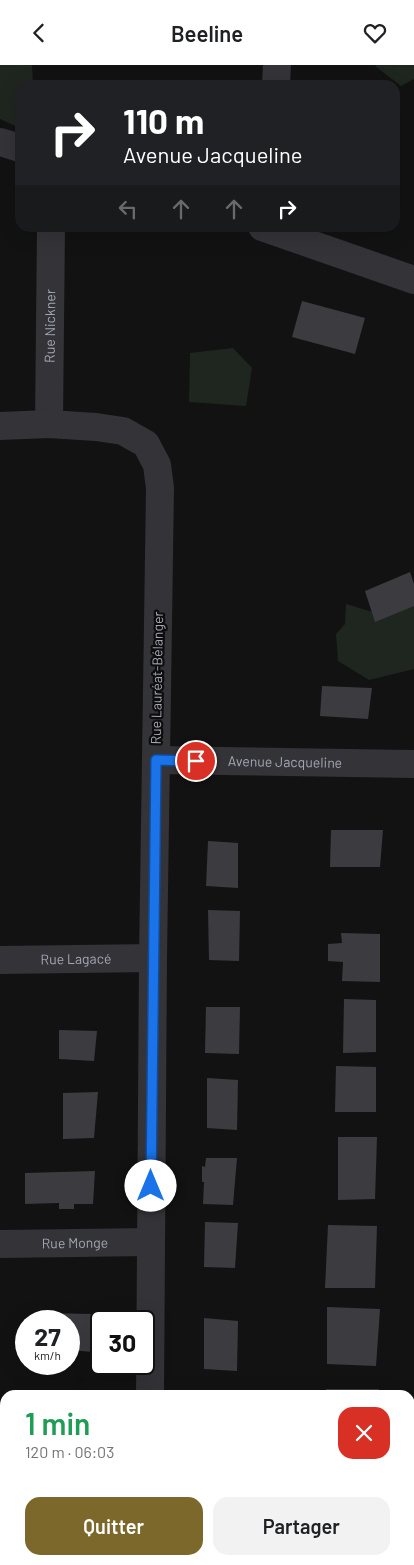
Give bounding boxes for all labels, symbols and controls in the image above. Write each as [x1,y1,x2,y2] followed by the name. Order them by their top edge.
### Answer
[25,19,53,47] icon: back
[361,19,389,47] icon: heart
[171,20,243,46] text: Beeline
[123,99,204,141] text: 110 m
[40,100,105,165] icon: right
[123,141,302,167] text: Avenue Jacqueline
[114,195,142,223] icon: left
[167,195,195,223] icon: ahead
[220,195,248,223] icon: ahead
[273,195,301,223] icon: right
[41,289,58,363] street label: Rue Nickner
[147,611,166,745] street label: Rue Lauréat-Bélanger
[175,740,217,782] pin
[182,747,210,775] icon: arrive
[228,752,342,771] street label: Avenue Jacqueline
[40,950,112,967] street label: Rue Lagacé
[124,1159,176,1211] position arrow
[42,1234,108,1251] street label: Rue Monge
[90,1310,155,1375] speed limit sign: 30
[34,1321,61,1351] text: 27
[34,1348,61,1362] text: km/h
[25,1405,90,1441] text: 1 min
[338,1407,390,1459] button: close
[25,1442,114,1461] text: 120 m · 06:03
[25,1497,203,1555] button: Quitter
[213,1497,390,1555] button: Partager

